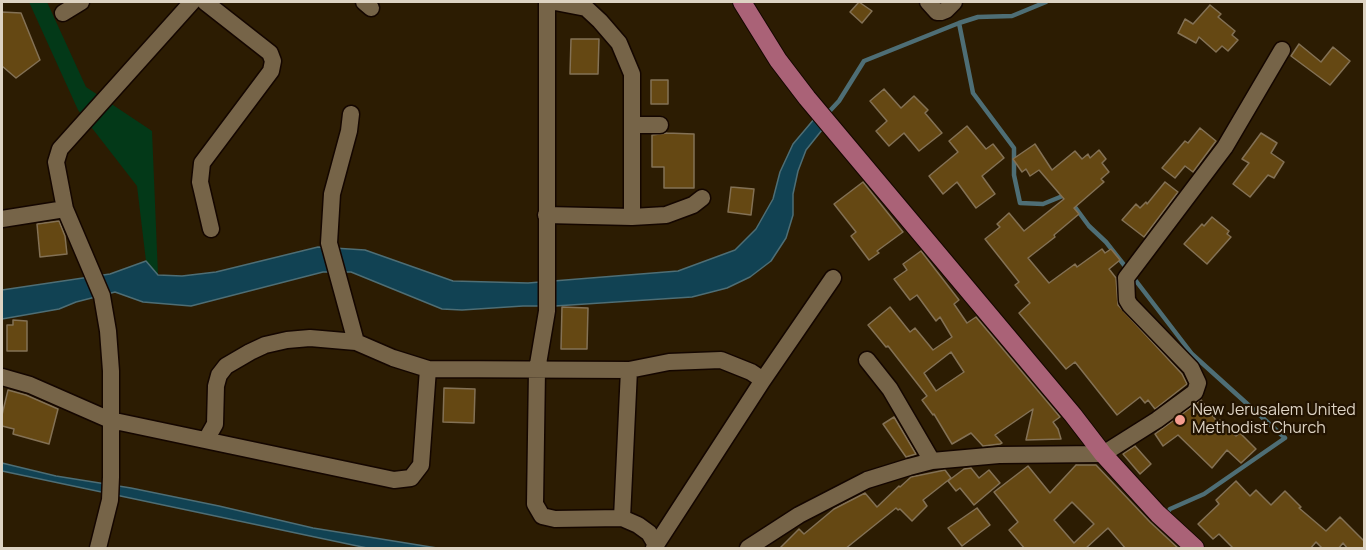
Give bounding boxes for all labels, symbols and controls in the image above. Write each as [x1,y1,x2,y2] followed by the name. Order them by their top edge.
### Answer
[1192,401,1356,439] place label: New Jerusalem United Methodist Church
[1173,413,1187,427] marker: New Jerusalem United Methodist Church

